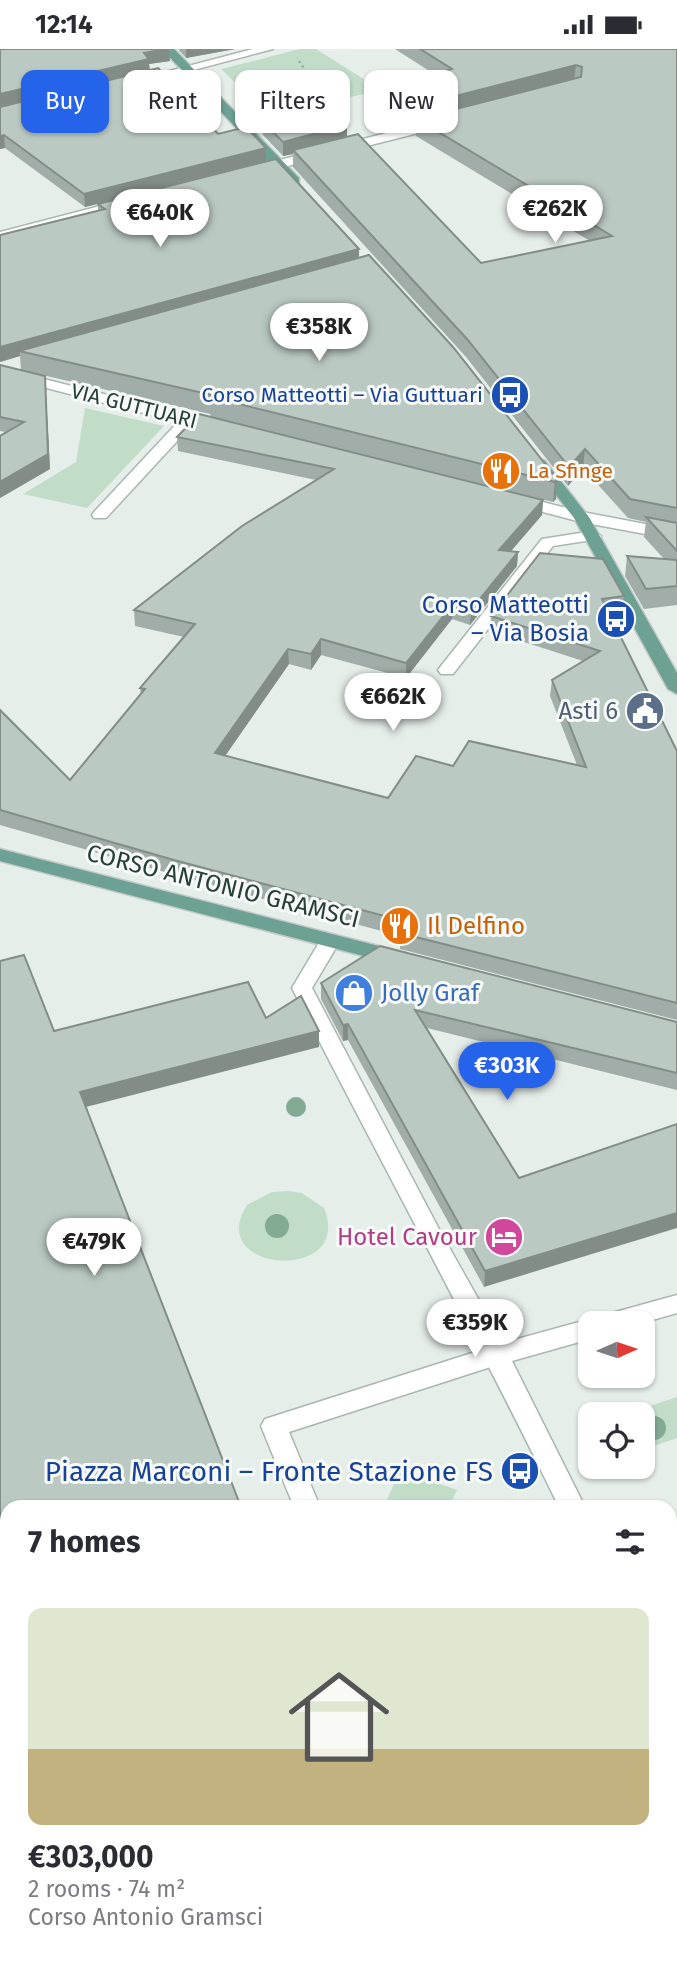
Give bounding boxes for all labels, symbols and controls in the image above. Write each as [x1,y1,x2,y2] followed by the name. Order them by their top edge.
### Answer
[35,9,93,40] text: 12:14
[21,70,109,133] chip: Buy
[123,70,221,133] chip: Rent
[235,70,350,133] chip: Filters
[364,70,458,133] chip: New
[506,185,604,245] pin: €262K
[111,189,209,249] pin: €640K
[523,194,587,222] text: €262K
[126,198,194,226] text: €640K
[270,303,368,363] pin: €358K
[286,312,352,340] text: €358K
[489,374,531,416] bus stop icon: Corso Matteotti – Via Guttuari
[68,378,200,434] street label: VIA GUTTUARI
[202,382,483,408] place label: Corso Matteotti – Via Guttuari
[480,450,522,492] restaurant icon: La Sfinge
[528,458,613,484] place label: La Sfinge
[422,591,589,647] place label: Corso Matteotti – Via Bosia
[595,598,637,640] bus stop icon: Corso Matteotti – Via Bosia
[344,673,442,733] pin: €662K
[360,682,426,710] text: €662K
[624,690,666,732] public building icon: Asti 6
[558,697,618,725] place label: Asti 6
[84,839,362,933] street label: CORSO ANTONIO GRAMSCI
[379,905,421,947] restaurant icon: Il Delfino
[427,912,525,940] place label: Il Delfino
[333,972,375,1014] shop icon: Jolly Graf
[381,979,481,1007] place label: Jolly Graf
[458,1042,556,1102] pin: €303K
[474,1051,540,1079] text: €303K
[483,1216,525,1258] hotel icon: Hotel Cavour
[45,1219,143,1278] pin: €479K
[337,1223,478,1251] place label: Hotel Cavour
[62,1227,126,1255] text: €479K
[426,1299,524,1359] pin: €359K
[443,1308,507,1336] text: €359K
[578,1311,654,1388] north arrow
[578,1311,655,1479] map controls
[578,1402,655,1479] button: locate
[499,1450,541,1492] bus stop icon: Piazza Marconi – Fronte Stazione FS
[45,1455,493,1488] place label: Piazza Marconi – Fronte Stazione FS
[611,1523,649,1561] icon: filters
[28,1524,140,1560] text: 7 homes
[276,1654,402,1780] icon: home
[28,1839,154,1875] text: €303,000
[28,1875,185,1903] text: 2 rooms · 74 m²
[28,1903,263,1931] text: Corso Antonio Gramsci

